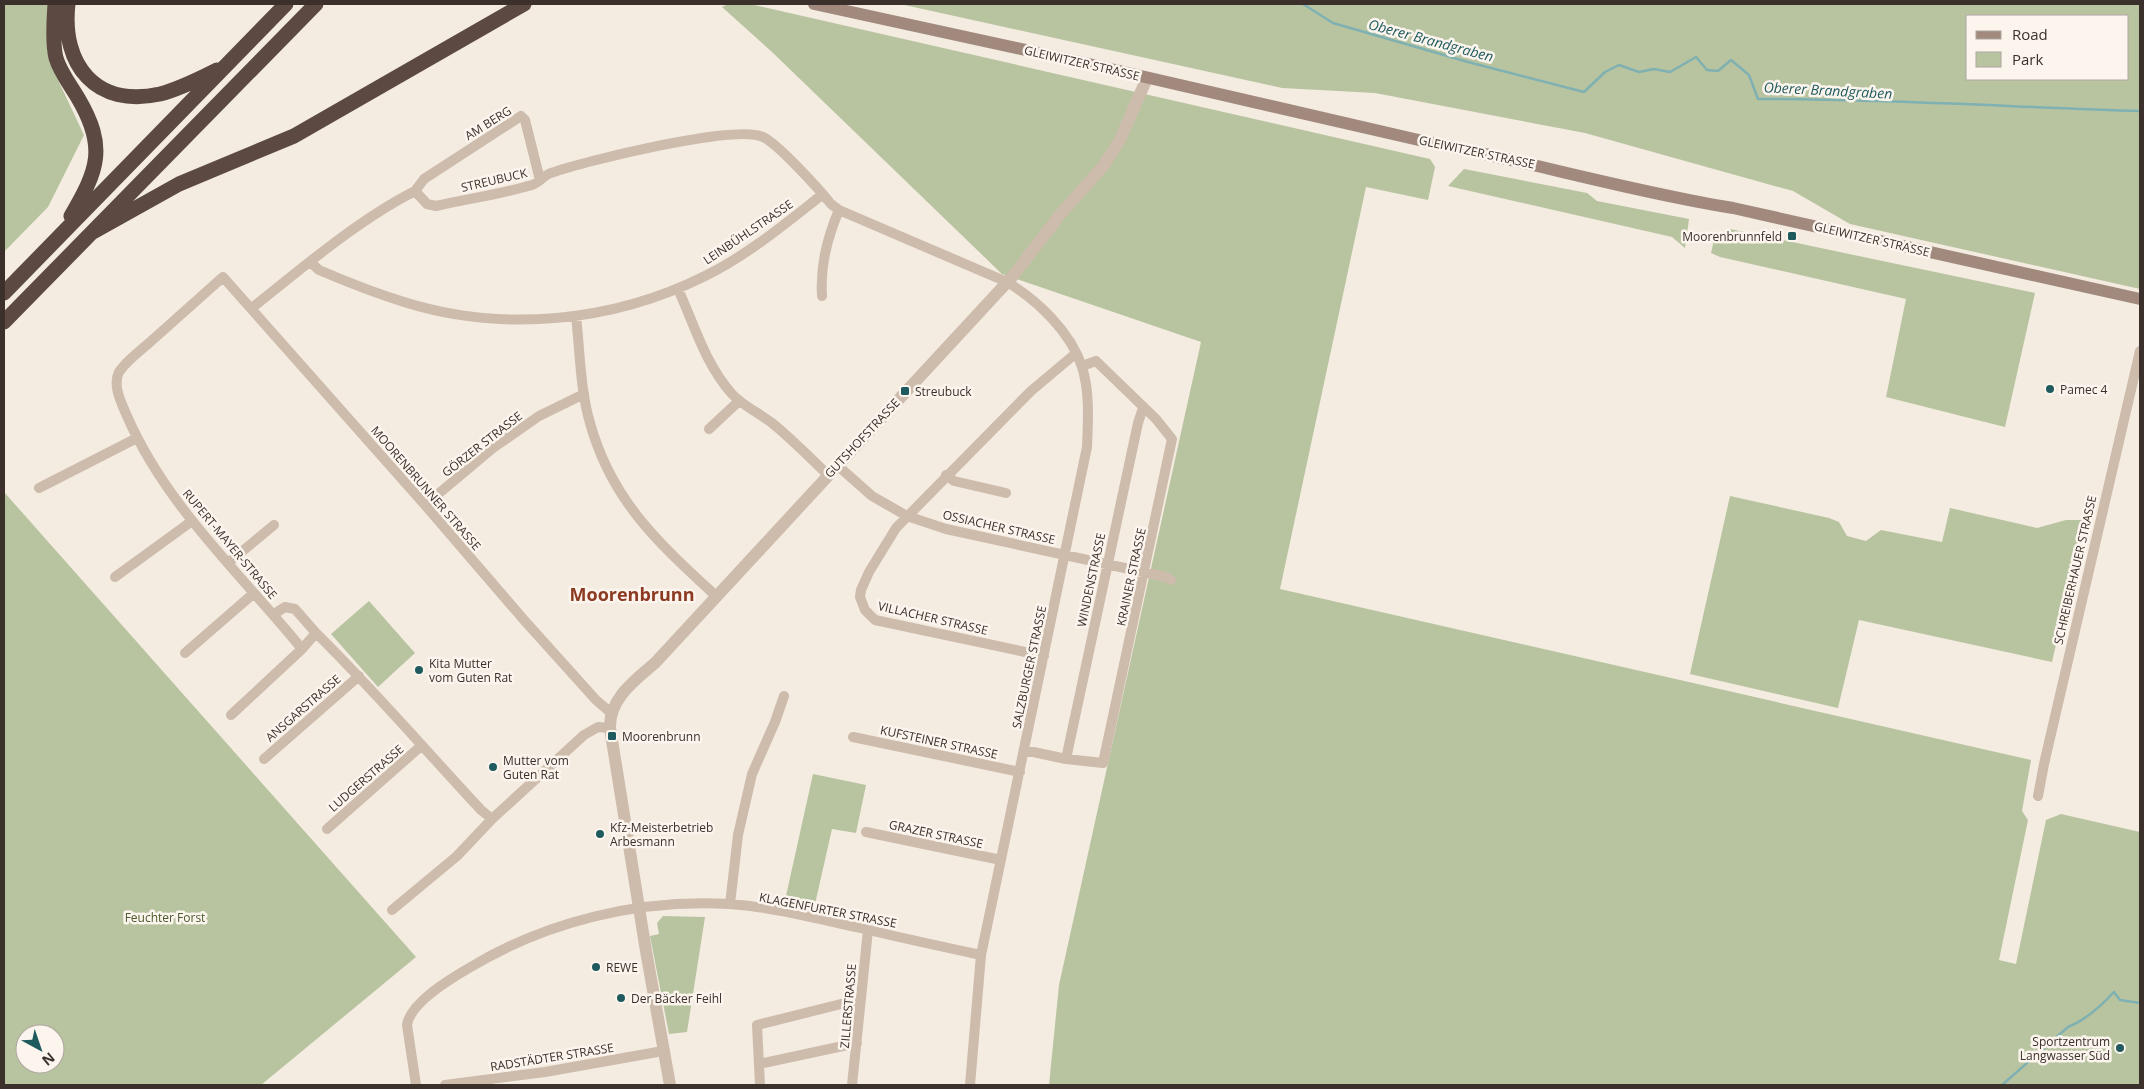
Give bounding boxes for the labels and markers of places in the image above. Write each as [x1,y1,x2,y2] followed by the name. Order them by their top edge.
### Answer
[1682,228,1782,245] place label: Moorenbrunnfeld
[1786,230,1798,242] marker: Moorenbrunnfeld
[2060,381,2108,398] place label: Pamec 4
[915,383,972,400] place label: Streubuck
[2044,383,2056,395] marker: Pamec 4
[899,385,911,397] marker: Streubuck
[429,655,512,686] place label: Kita Mutter vom Guten Rat
[413,664,425,676] marker: Kita Mutter vom Guten Rat
[622,728,701,745] place label: Moorenbrunn
[606,730,618,742] marker: Moorenbrunn
[503,752,569,783] place label: Mutter vom Guten Rat
[487,761,499,773] marker: Mutter vom Guten Rat
[610,819,713,850] place label: Kfz-Meisterbetrieb Arbesmann
[594,828,606,840] marker: Kfz-Meisterbetrieb Arbesmann
[606,959,638,976] place label: REWE
[590,961,602,973] marker: REWE
[631,990,722,1007] place label: Der Bäcker Feihl
[615,992,627,1004] marker: Der Bäcker Feihl
[2020,1033,2110,1064] place label: Sportzentrum Langwasser Süd
[2114,1042,2126,1054] marker: Sportzentrum Langwasser Süd

